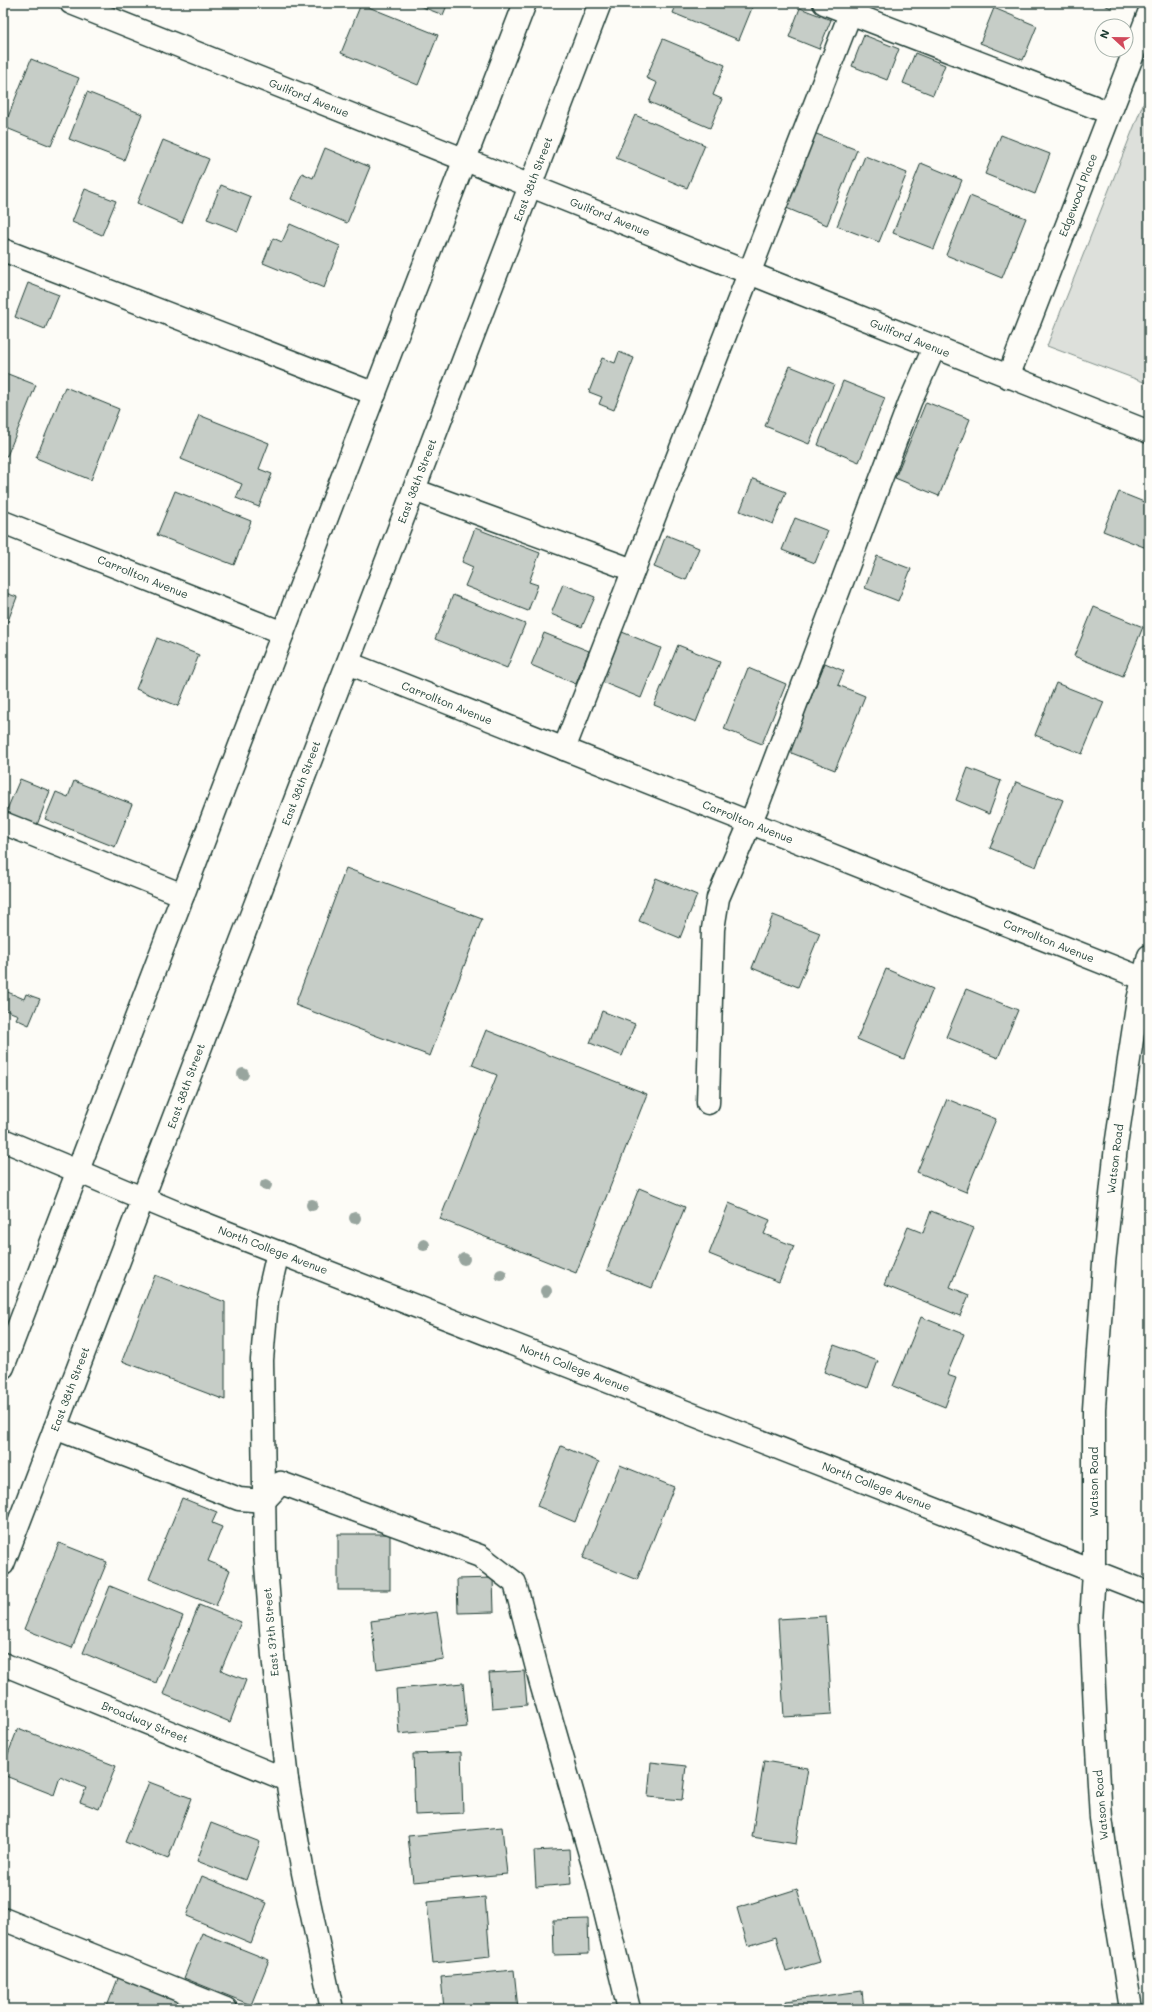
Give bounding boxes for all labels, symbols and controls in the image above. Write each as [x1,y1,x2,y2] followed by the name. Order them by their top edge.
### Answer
[1094,18,1134,58] north arrow
[1096,27,1113,41] text: N
[267,75,352,121] street label: Guilford Avenue
[509,134,556,223] street label: East 38th Street
[1055,151,1100,239] street label: Edgewood Place
[568,194,653,240] street label: Guilford Avenue
[868,315,953,361] street label: Guilford Avenue
[393,436,440,525] street label: East 38th Street
[95,551,191,602] street label: Carrollton Avenue
[399,677,495,728] street label: Carrollton Avenue
[277,738,324,827] street label: East 38th Street
[700,796,796,847] street label: Carrollton Avenue
[1001,915,1097,966] street label: Carrollton Avenue
[163,1041,208,1130] street label: East 38th Street
[1103,1123,1126,1195] street label: Watson Road
[216,1222,330,1277] street label: North College Avenue
[518,1340,632,1395] street label: North College Avenue
[46,1344,93,1433] street label: East 38th Street
[1086,1447,1101,1517] street label: Watson Road
[820,1458,934,1513] street label: North College Avenue
[259,1587,282,1677] street label: East 37th Street
[100,1697,191,1746] street label: Broadway Street
[1090,1769,1111,1841] street label: Watson Road

